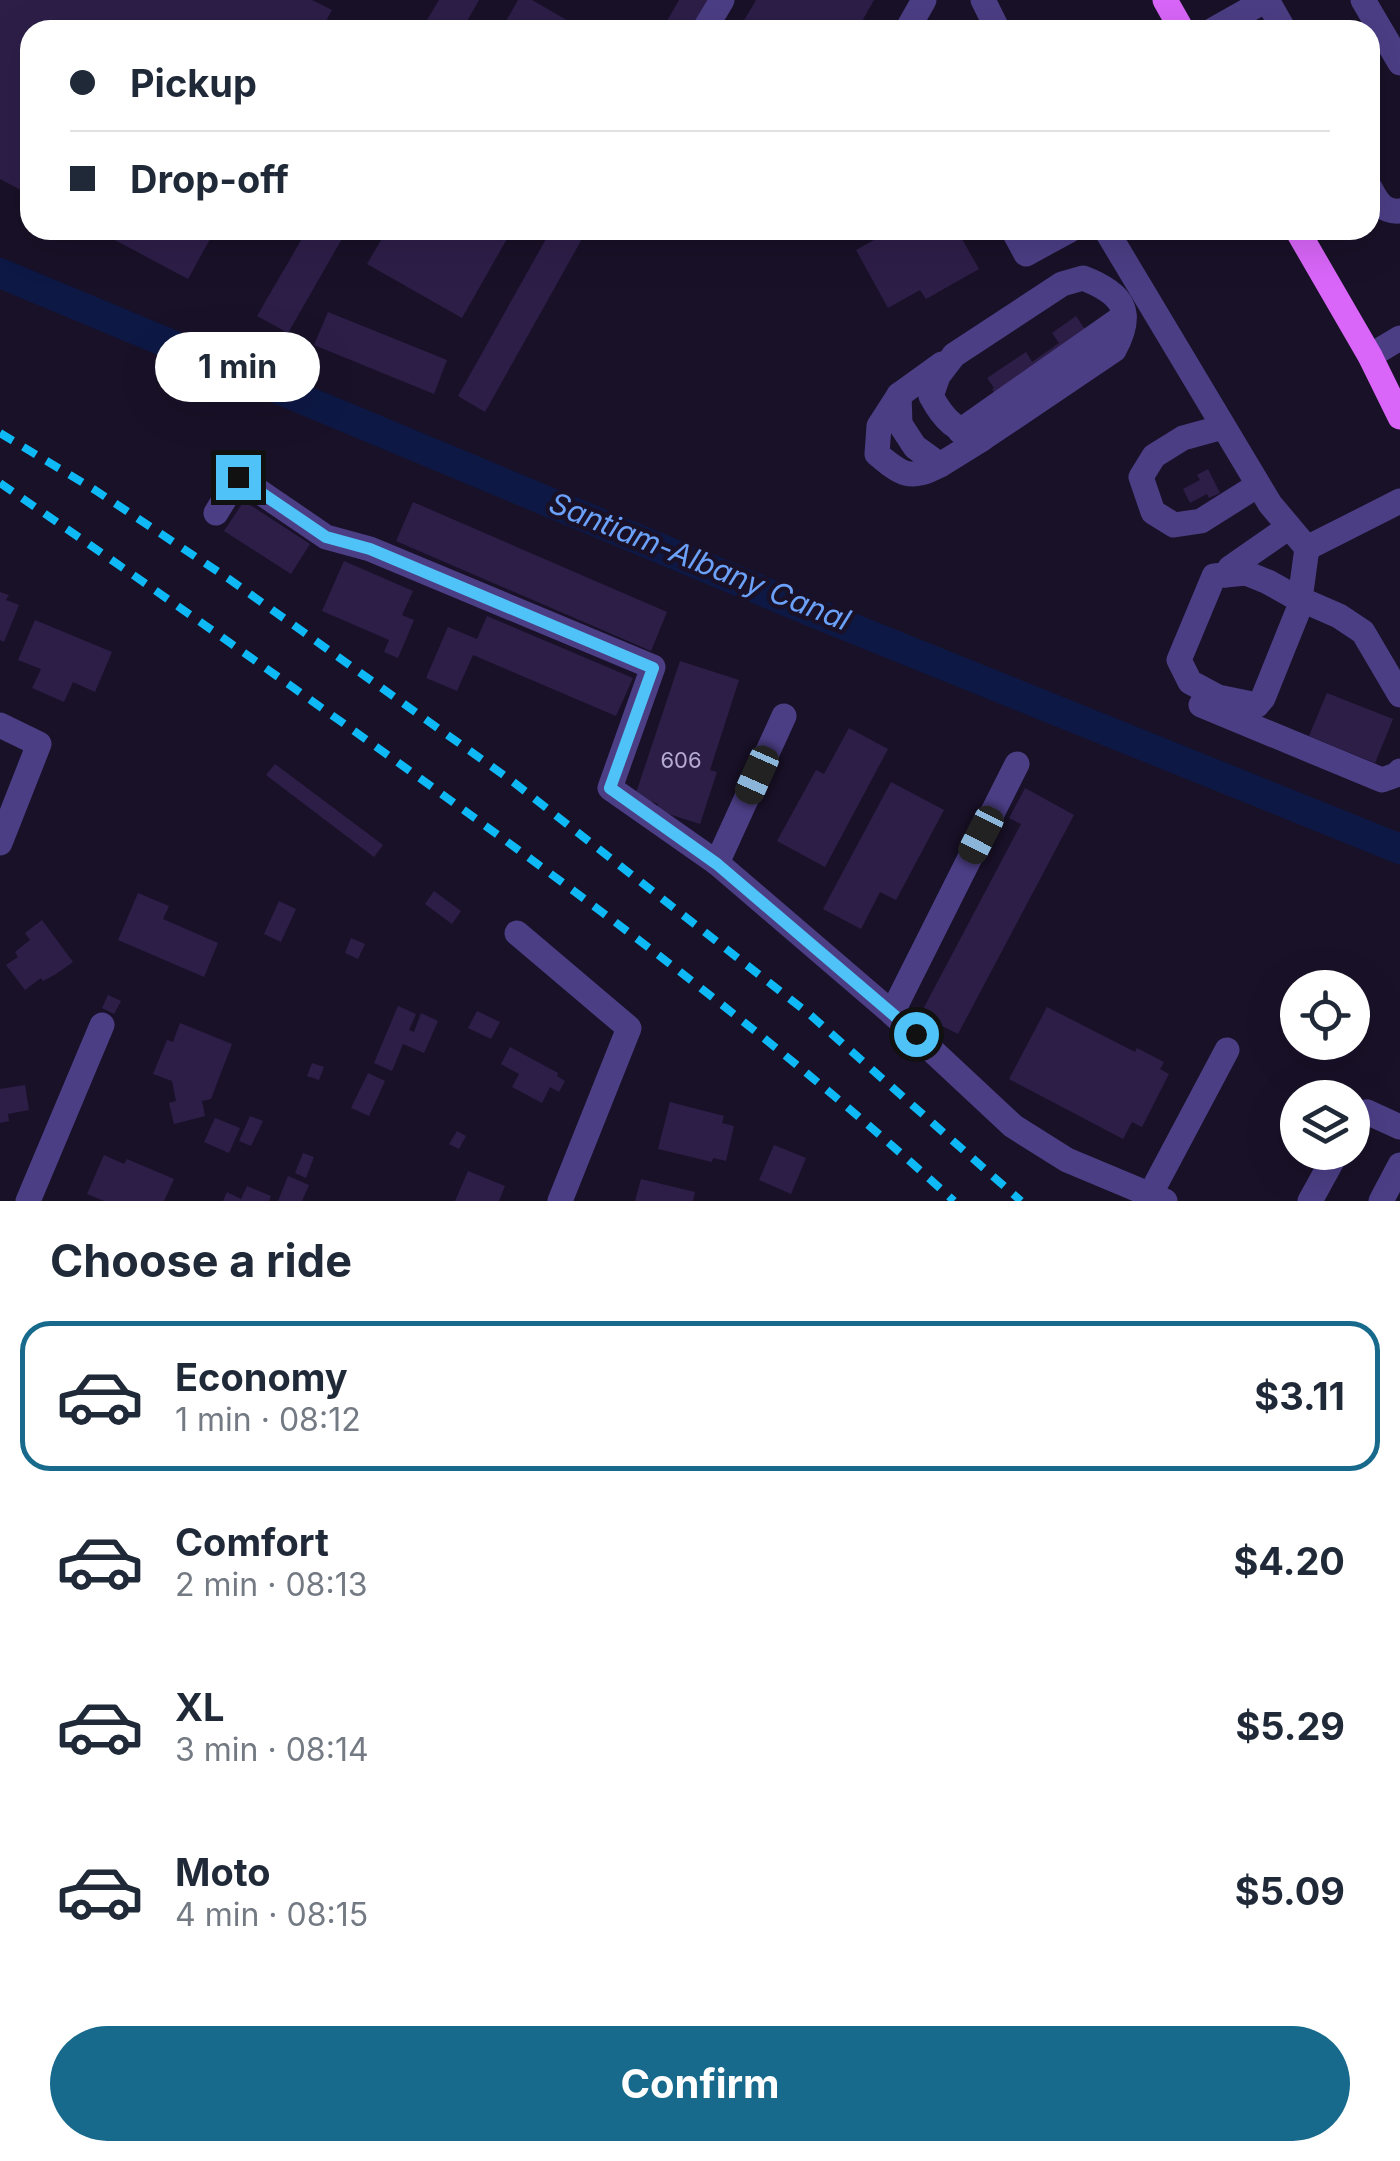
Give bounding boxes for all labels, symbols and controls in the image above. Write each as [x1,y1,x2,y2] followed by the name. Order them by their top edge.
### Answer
[130,60,257,106] text: Pickup
[130,156,289,202] text: Drop-off
[156,332,320,402] callout: 1 min
[198,347,277,386] text: 1 min
[216,455,261,500] route end
[544,484,856,638] water label: Santiam-Albany Canal
[731,741,783,809] car
[660,747,702,773] house number: 606
[954,801,1008,869] car
[1280,970,1370,1170] map controls
[1280,970,1370,1060] button: locate
[894,1012,939,1057] route start
[1280,1080,1370,1170] button: layers
[50,1233,352,1288] text: Choose a ride
[55,1351,145,1441] icon: car
[175,1354,348,1400] text: Economy
[1254,1373,1345,1419] text: $3.11
[175,1400,361,1439] text: 1 min · 08:12
[55,1516,145,1606] icon: car
[175,1519,329,1565] text: Comfort
[1233,1538,1345,1584] text: $4.20
[175,1565,367,1604] text: 2 min · 08:13
[55,1681,145,1771] icon: car
[175,1684,225,1730] text: XL
[1235,1703,1345,1749] text: $5.29
[175,1730,369,1769] text: 3 min · 08:14
[55,1846,145,1936] icon: car
[175,1849,271,1895] text: Moto
[1235,1868,1345,1914] text: $5.09
[175,1895,368,1934] text: 4 min · 08:15
[50,2026,1350,2141] button: Confirm

